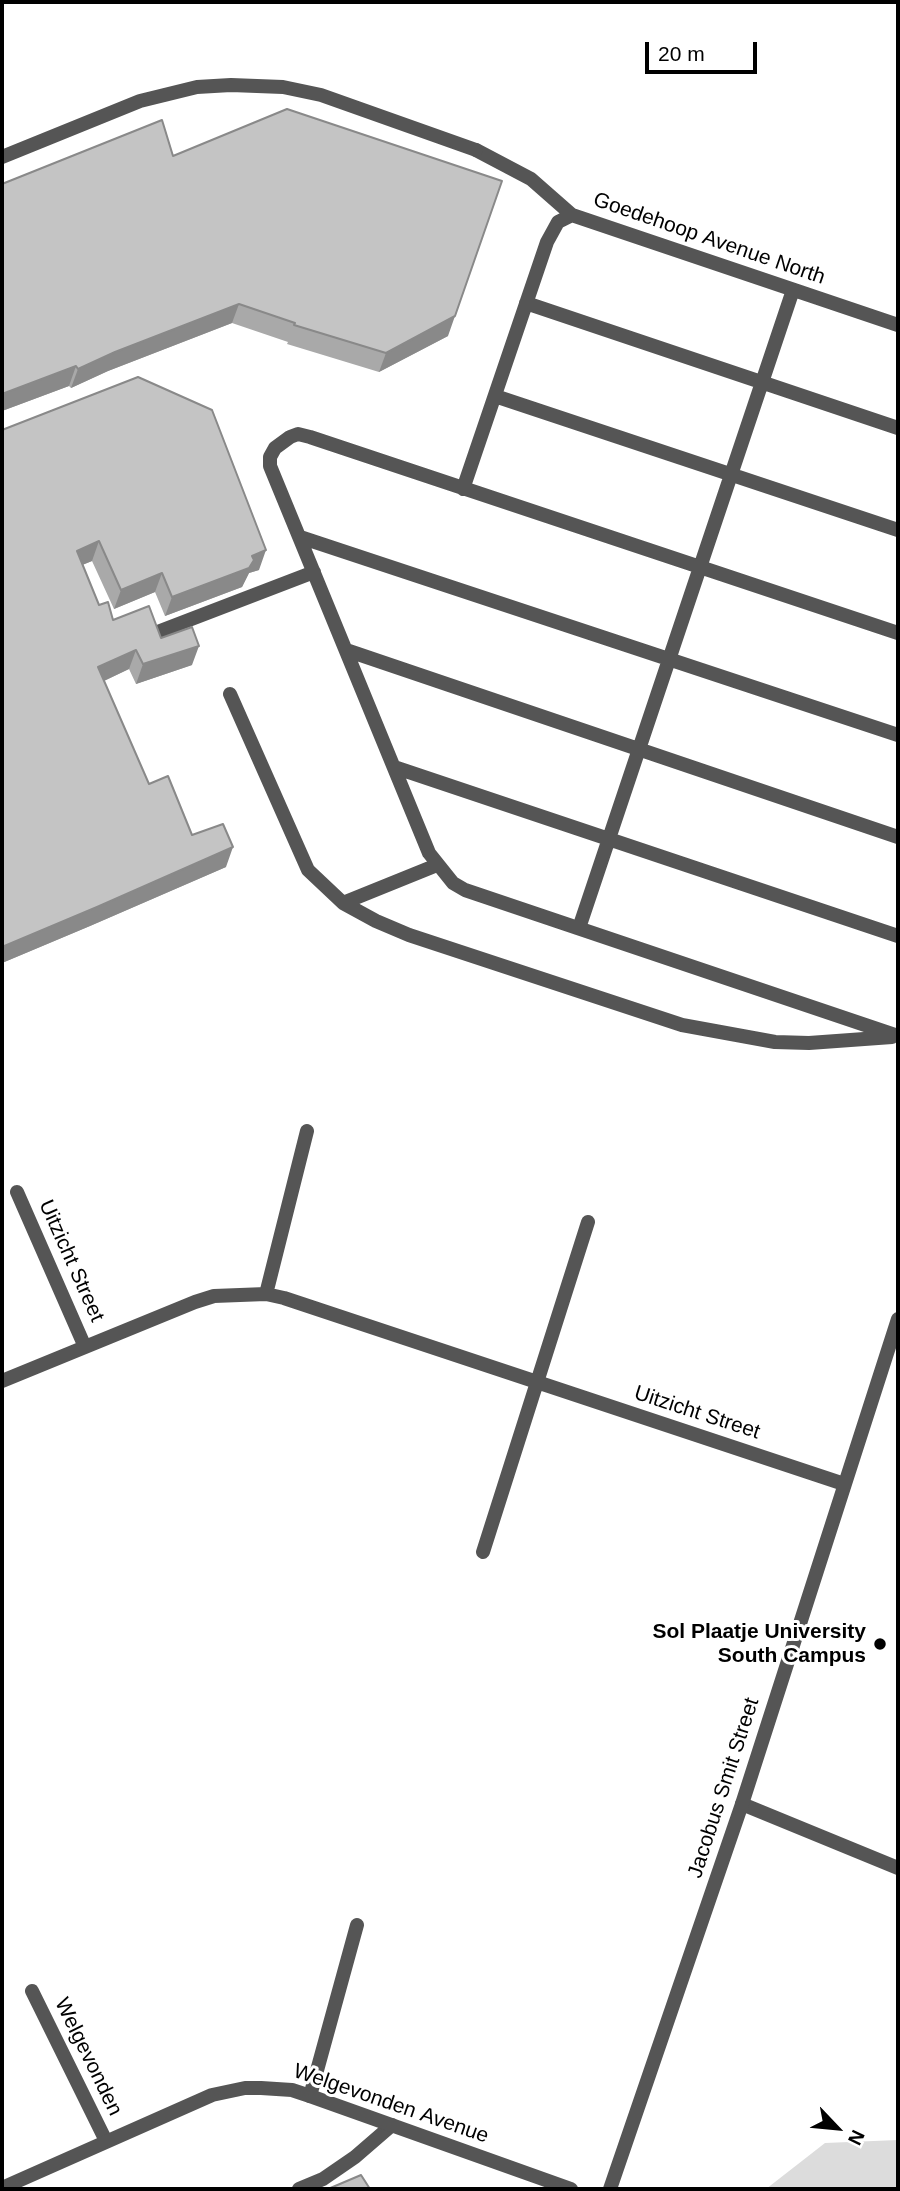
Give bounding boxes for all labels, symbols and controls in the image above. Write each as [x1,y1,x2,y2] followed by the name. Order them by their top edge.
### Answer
[648,28,760,72] scale bar
[658,42,705,65] text: 20 m
[590,187,828,291] street label: Goedehoop Avenue North
[33,1196,109,1326] street label: Uitzicht Street
[631,1381,763,1445] street label: Uitzicht Street
[652,1619,866,1669] place label: Sol Plaatje University South Campus
[872,1636,888,1652] marker: Sol Plaatje University South Campus
[683,1695,765,1881] street label: Jacobus Smit Street
[49,1994,127,2120] street label: Welgevonden
[290,2059,492,2149] street label: Welgevonden Avenue
[802,2093,872,2163] north arrow
[844,2127,869,2148] text: N

